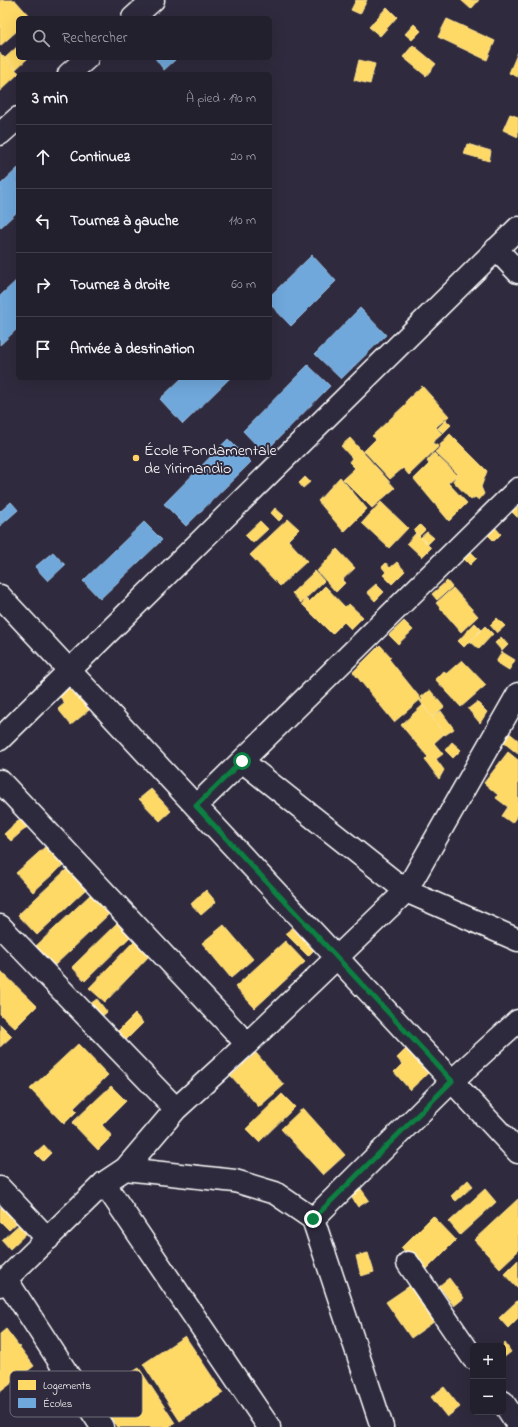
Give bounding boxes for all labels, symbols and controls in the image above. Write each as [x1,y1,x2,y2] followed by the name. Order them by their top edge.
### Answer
[16,16,272,60] search box
[30,27,52,49] icon: search
[62,27,127,49] text: Rechercher
[32,86,68,111] text: 3 min
[186,89,256,108] text: À pied · 190 m
[32,146,54,168] icon: ahead
[70,146,130,168] text: Continuez
[231,147,256,166] text: 20 m
[32,210,54,232] icon: left
[70,210,178,232] text: Tournez à gauche
[229,211,256,230] text: 110 m
[32,274,54,296] icon: right
[70,274,170,296] text: Tournez à droite
[231,275,256,294] text: 60 m
[32,338,54,360] icon: arrive
[70,338,195,360] text: Arrivée à destination
[144,439,277,481] place label: École Fondamentale de Yirimandio
[131,453,141,463] marker: École Fondamentale de Yirimandio
[233,752,251,770] route start
[304,1210,322,1228] route end
[470,1343,506,1415] map controls
[470,1343,506,1379] button: +
[10,1371,142,1417] legend
[43,1378,91,1395] text: Logements
[470,1379,506,1415] button: −
[43,1396,73,1412] text: Écoles

